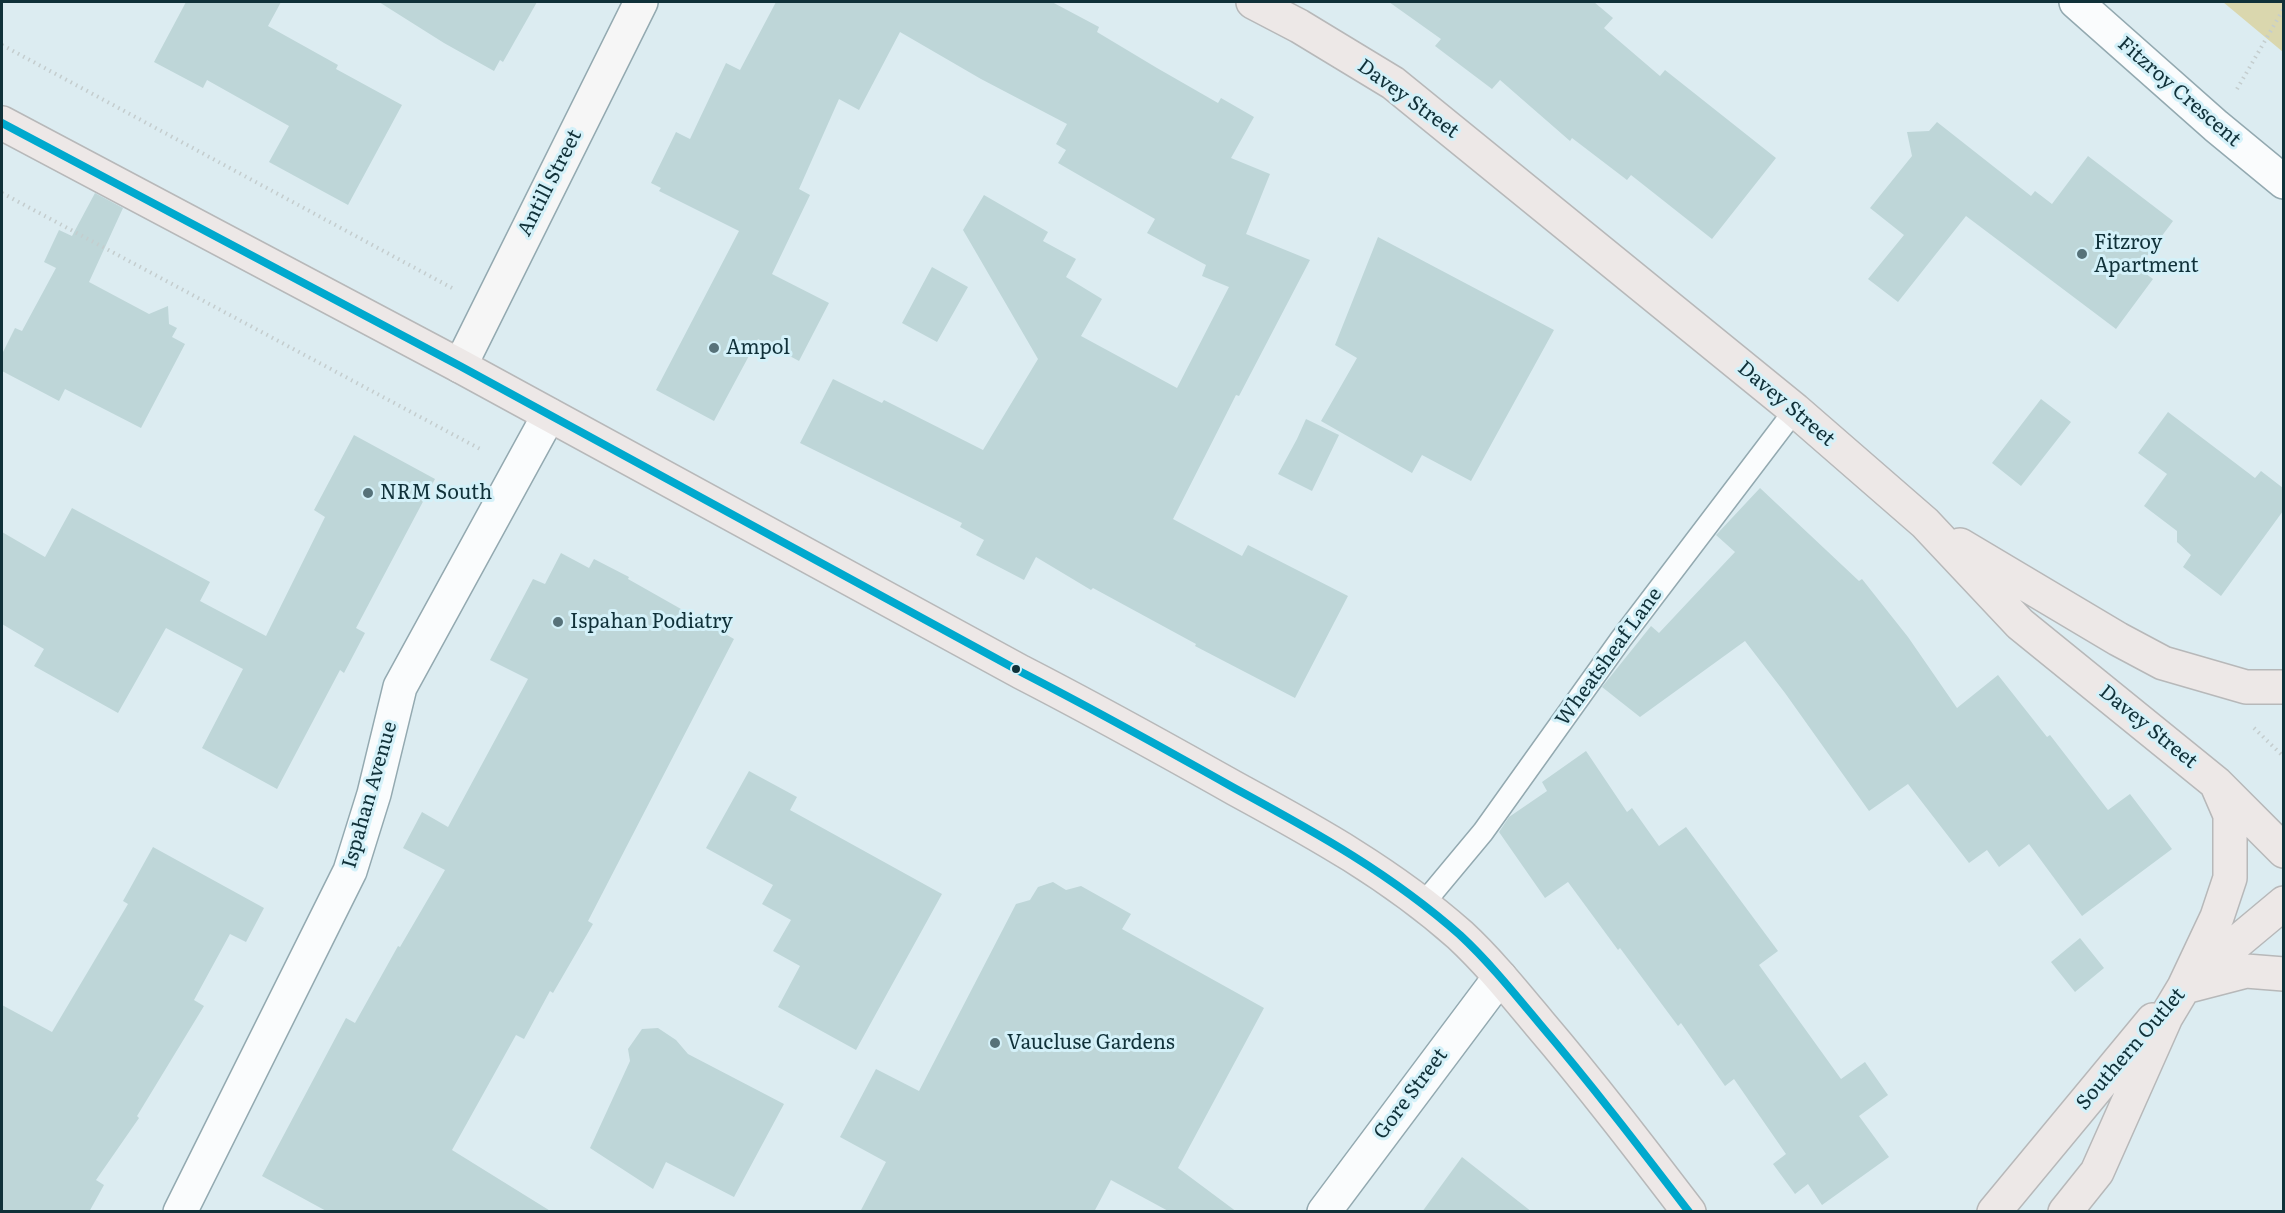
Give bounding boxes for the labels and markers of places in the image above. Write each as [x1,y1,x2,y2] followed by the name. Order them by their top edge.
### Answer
[2094,231,2199,278] place label: Fitzroy Apartment
[2075,247,2089,261] marker: Fitzroy Apartment
[726,336,790,360] place label: Ampol
[707,341,721,355] marker: Ampol
[380,481,492,505] place label: NRM South
[361,486,375,500] marker: NRM South
[570,610,733,634] place label: Ispahan Podiatry
[551,615,565,629] marker: Ispahan Podiatry
[1010,663,1022,675] unlabelled marker
[1007,1031,1175,1055] place label: Vaucluse Gardens
[988,1036,1002,1050] marker: Vaucluse Gardens

